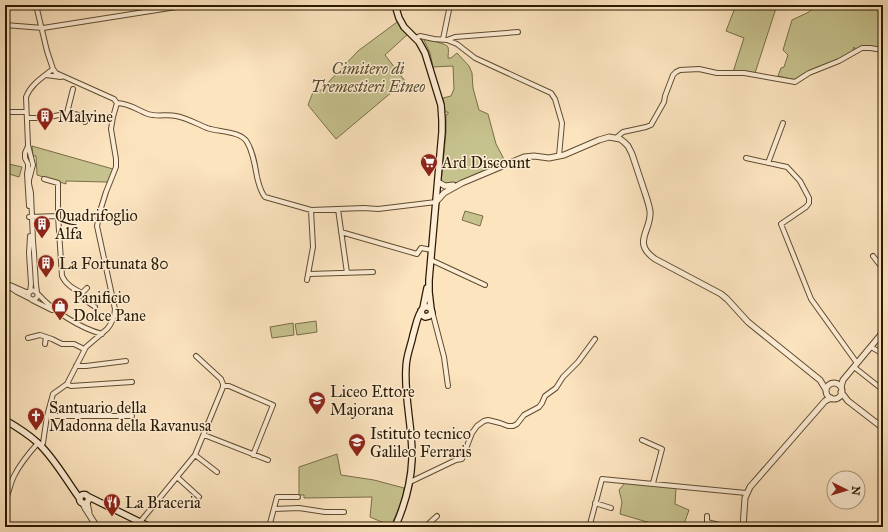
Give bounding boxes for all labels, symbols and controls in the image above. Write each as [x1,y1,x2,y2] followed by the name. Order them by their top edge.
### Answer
[311,59,425,96] park label: Cimitero di Tremestieri Etneo
[35,106,55,131] building icon: Malvine
[58,107,113,126] place label: Malvine
[419,152,439,177] supermarket icon: Ard Discount
[441,153,531,172] place label: Ard Discount
[54,206,138,243] place label: Quadrifoglio Alfa
[32,214,52,239] building icon: Quadrifoglio Alfa
[36,253,56,278] building icon: La Fortunata 80
[59,254,169,273] place label: La Fortunata 80
[73,288,146,325] place label: Panificio Dolce Pane
[50,296,70,321] shop icon: Panificio Dolce Pane
[330,382,415,419] place label: Liceo Ettore Majorana
[307,390,327,415] school or university icon: Liceo Ettore Majorana
[49,398,212,435] place label: Santuario della Madonna della Ravanusa
[26,406,46,431] church icon: Santuario della Madonna della Ravanusa
[370,424,472,461] place label: Istituto tecnico Galileo Ferraris
[347,432,367,457] school or university icon: Istituto tecnico Galileo Ferraris
[826,470,866,510] north arrow
[849,486,862,497] text: N
[102,492,122,517] restaurant icon: La Braceria
[125,493,201,512] place label: La Braceria

